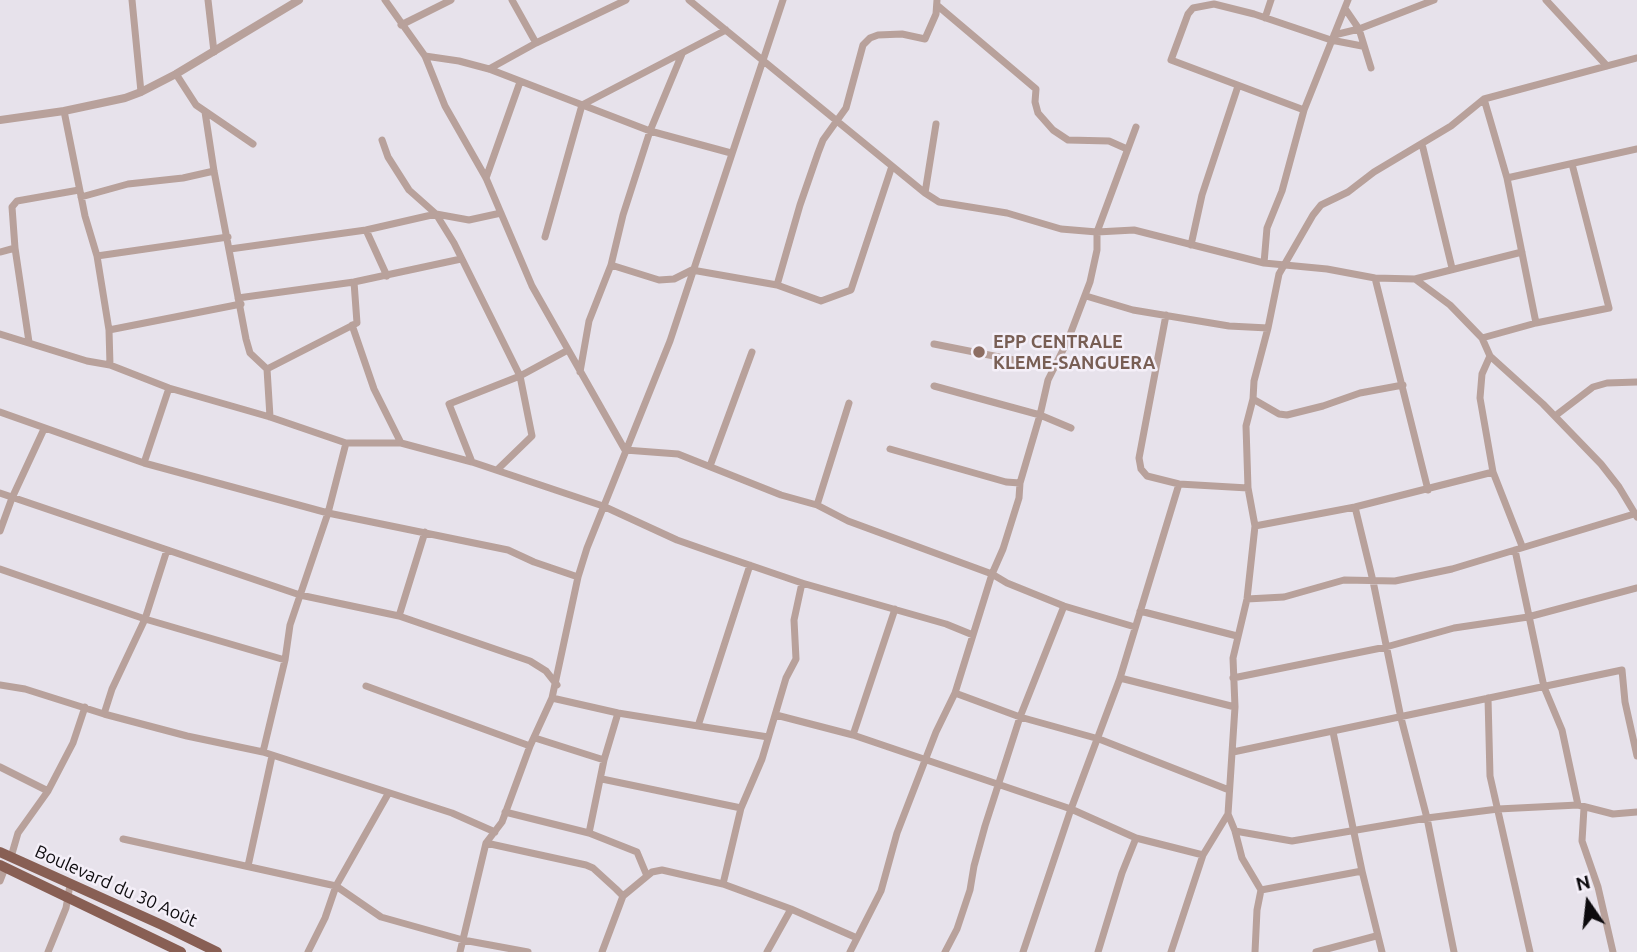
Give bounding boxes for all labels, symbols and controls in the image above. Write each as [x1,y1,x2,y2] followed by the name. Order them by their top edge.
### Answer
[993,331,1155,374] place label: EPP CENTRALE KLEME-SANGUERA
[971,344,987,360] marker: EPP CENTRALE KLEME-SANGUERA
[32,840,200,932] street label: Boulevard du 30 Août
[1553,868,1623,938] north arrow
[1573,870,1592,895] text: N

